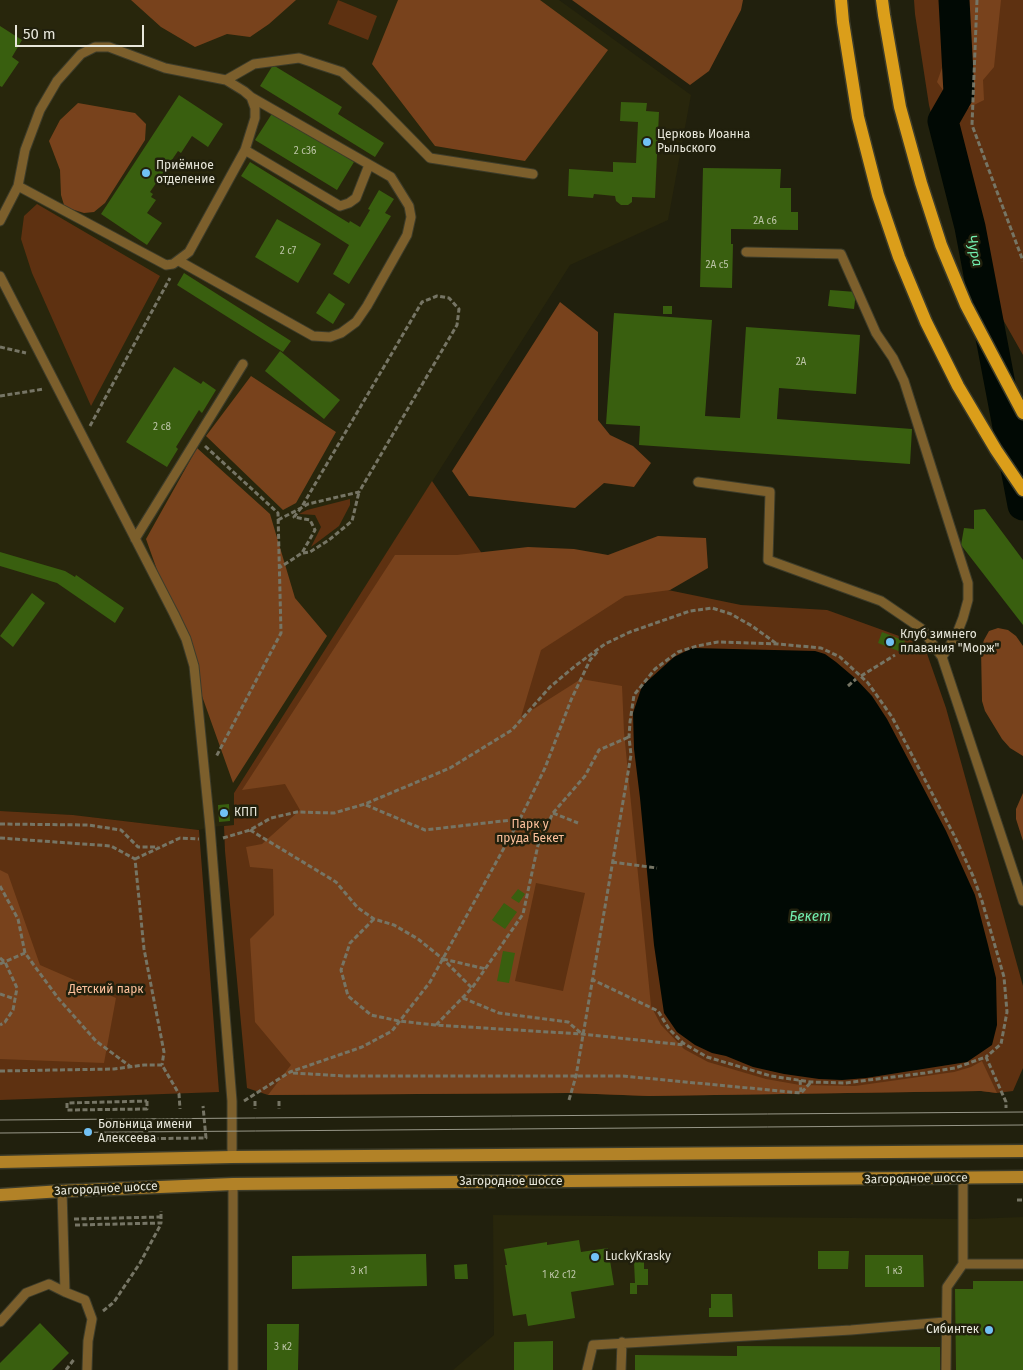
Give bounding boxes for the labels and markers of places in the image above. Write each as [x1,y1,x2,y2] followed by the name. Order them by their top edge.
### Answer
[657,128,750,156] place label: Церковь Иоанна Рыльского
[641,136,653,148] marker: Церковь Иоанна Рыльского
[156,159,215,187] place label: Приёмное отделение
[140,167,152,179] marker: Приёмное отделение
[900,628,999,656] place label: Клуб зимнего плавания "Морж"
[884,636,896,648] marker: Клуб зимнего плавания "Морж"
[234,806,257,820] place label: КПП
[218,807,230,819] marker: КПП
[98,1118,192,1146] place label: Больница имени Алексеева
[82,1126,94,1138] marker: Больница имени Алексеева
[605,1250,671,1264] place label: LuckyKrasky
[589,1251,601,1263] marker: LuckyKrasky
[926,1323,979,1337] place label: Сибинтек
[983,1324,995,1336] marker: Сибинтек

